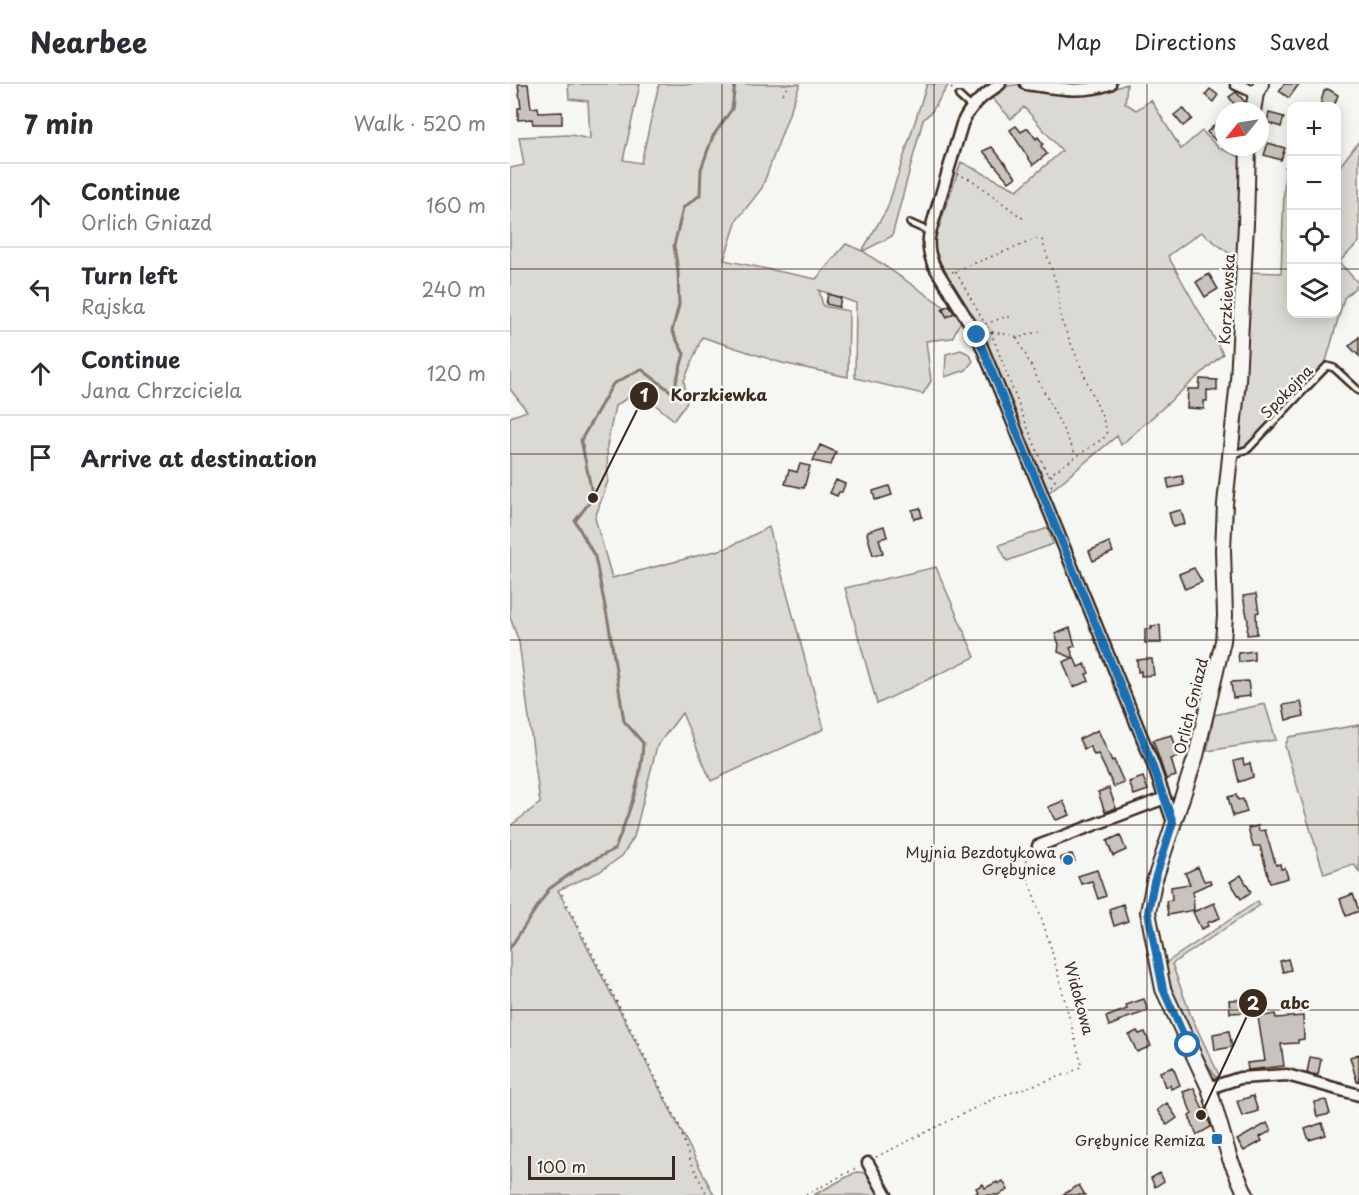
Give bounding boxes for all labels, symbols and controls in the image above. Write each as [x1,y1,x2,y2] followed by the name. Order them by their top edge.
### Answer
[30,20,147,63] text: Nearbee
[1056,25,1101,57] text: Map
[1134,25,1236,57] text: Directions
[1269,25,1329,57] text: Saved
[1215,102,1269,156] north arrow
[1287,102,1341,318] map controls
[1287,102,1341,156] button: +
[24,104,94,143] text: 7 min
[354,108,486,138] text: Walk · 520 m
[1287,156,1341,210] button: −
[81,174,180,207] text: Continue
[24,189,57,222] icon: ahead
[426,190,486,220] text: 160 m
[81,207,212,237] text: Orlich Gniazd
[1287,210,1341,264] button: locate
[1212,252,1240,345] street label: Korzkiewska
[81,258,178,291] text: Turn left
[1287,264,1341,318] button: layers
[24,273,57,306] icon: left
[421,274,486,304] text: 240 m
[81,291,145,321] text: Rajska
[963,321,989,347] route end
[81,342,180,375] text: Continue
[24,357,57,390] icon: ahead
[427,358,486,388] text: 120 m
[1255,359,1318,423] street label: Spokojna
[81,375,242,405] text: Jana Chrzciciela
[629,379,780,413] callout: Korzkiewka
[640,381,649,408] text: 1
[671,382,768,406] text: Korzkiewka
[24,441,57,474] icon: arrive
[81,441,317,474] text: Arrive at destination
[1167,655,1213,757] street label: Orlich Gniazd
[906,840,1057,880] place label: Myjnia Bezdotykowa Grębynice
[1061,853,1075,867] marker: Myjnia Bezdotykowa Grębynice
[1059,959,1101,1038] street label: Widokowa
[1238,986,1321,1020] callout: abc
[1247,989,1260,1016] text: 2
[1280,990,1310,1014] text: abc
[1174,1031,1200,1057] route start
[1075,1128,1206,1151] place label: Grębynice Remiza
[1210,1132,1224,1146] marker: Grębynice Remiza
[528,1153,675,1180] scale bar
[537,1154,586,1178] text: 100 m

